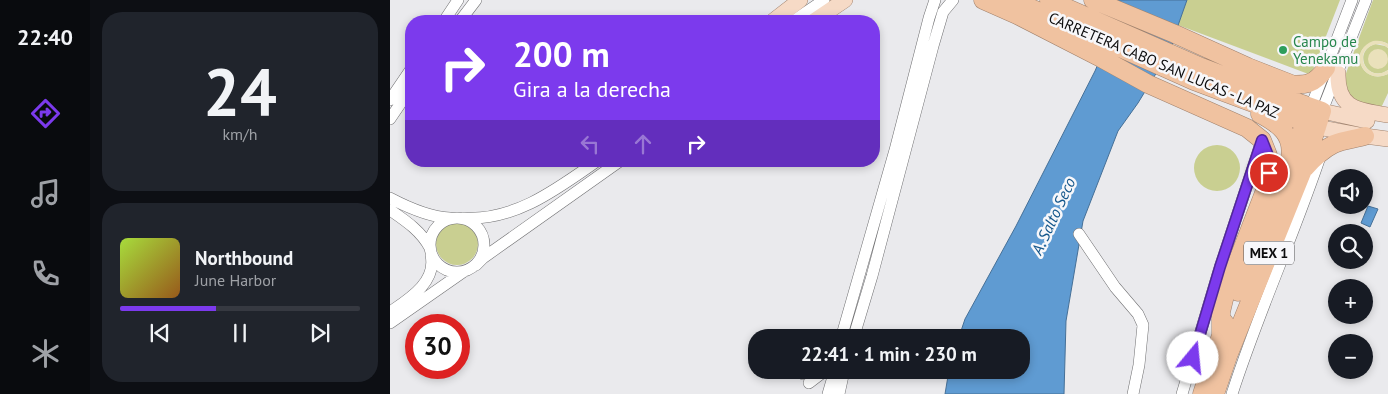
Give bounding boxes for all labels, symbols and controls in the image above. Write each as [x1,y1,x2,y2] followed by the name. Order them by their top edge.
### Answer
[1046,8,1282,122] street label: CARRETERA CABO SAN LUCAS - LA PAZ
[17,23,73,51] text: 22:40
[513,31,610,77] text: 200 m
[1293,32,1358,68] place label: Campo de Yenekamu
[430,35,495,100] icon: right
[1277,44,1289,56] marker: Campo de Yenekamu
[203,49,277,133] text: 24
[513,75,671,103] text: Gira a la derecha
[28,96,63,131] icon: directions
[222,124,258,144] text: km/h
[576,130,604,158] icon: left
[629,130,657,158] icon: ahead
[682,130,710,158] icon: right
[1248,152,1290,194] pin
[1255,159,1283,187] icon: arrive
[1328,169,1373,379] map controls
[1328,169,1373,214] button: sound
[1026,174,1080,259] water label: A. Salto Seco
[28,176,63,211] icon: music
[1328,224,1373,269] button: search
[1244,242,1294,264] road number: MEX 1
[195,246,293,270] text: Northbound
[28,256,63,291] icon: phone
[195,270,276,290] text: June Harbor
[1328,279,1373,324] button: +
[405,314,470,379] speed limit sign: 30
[146,319,174,347] icon: previous
[226,319,254,347] icon: pause
[306,319,334,347] icon: next
[1166,331,1218,383] position arrow
[1328,334,1373,379] button: −
[28,336,63,371] icon: climate
[801,342,977,366] text: 22:41 · 1 min · 230 m

